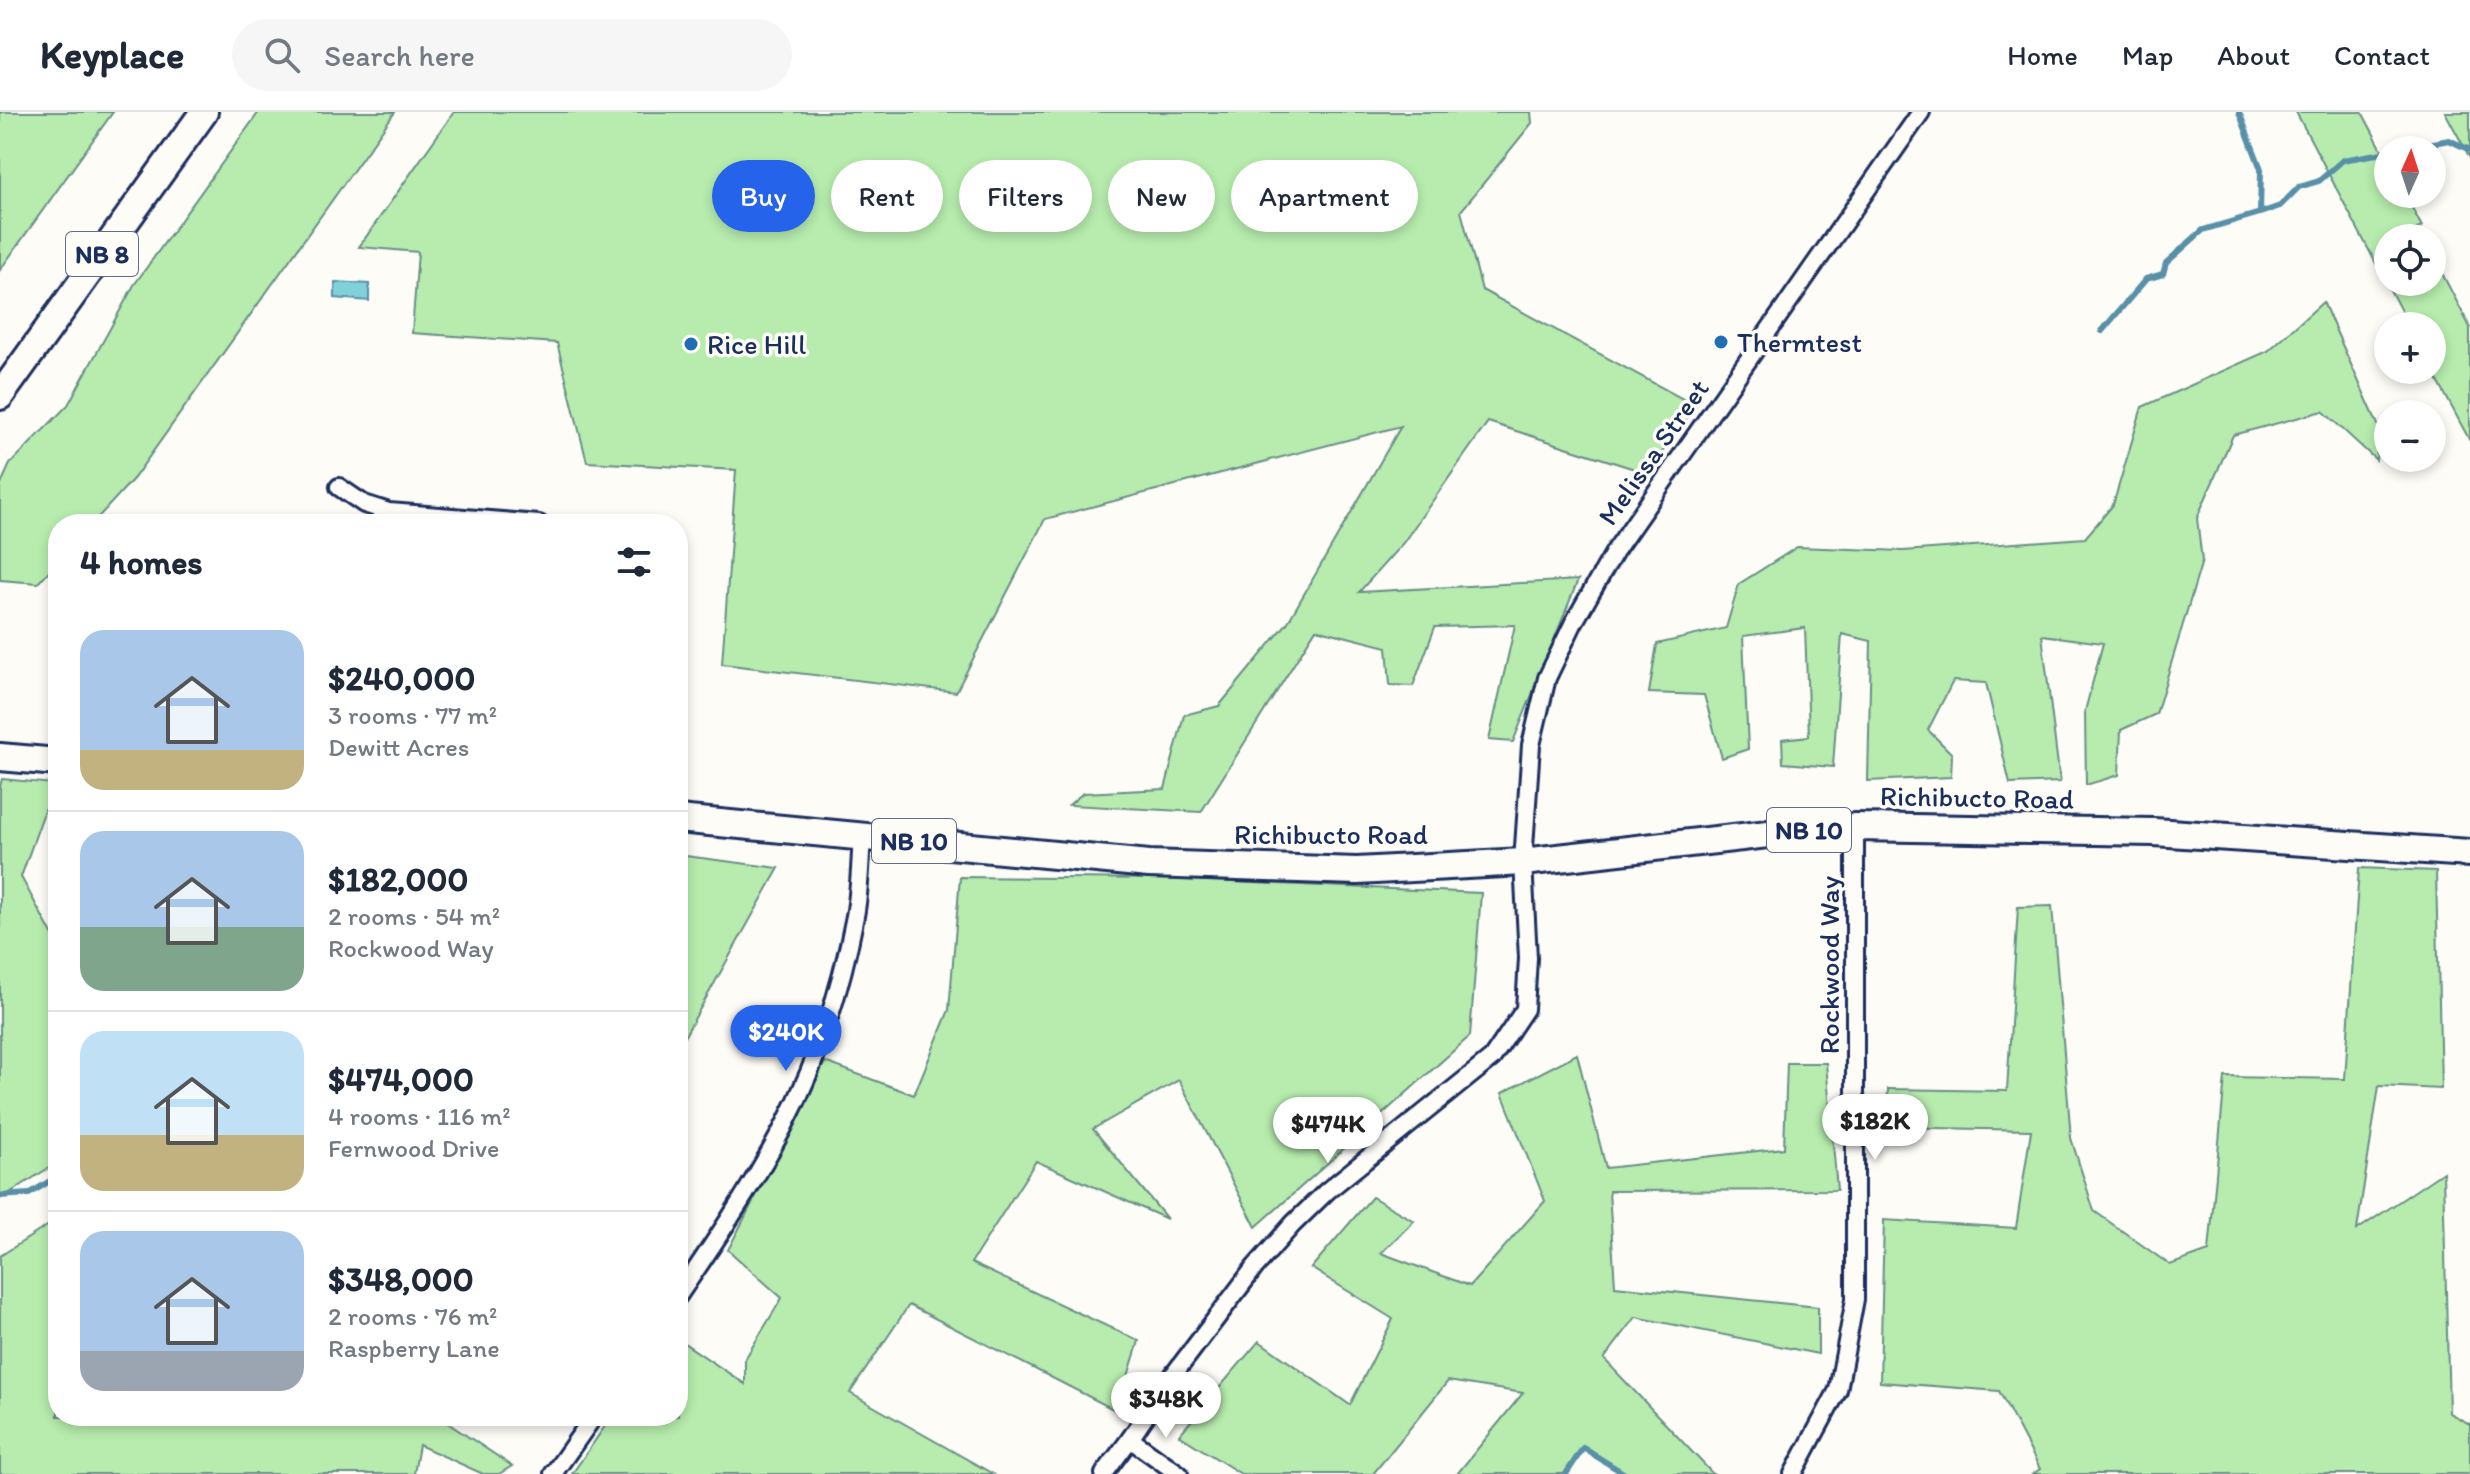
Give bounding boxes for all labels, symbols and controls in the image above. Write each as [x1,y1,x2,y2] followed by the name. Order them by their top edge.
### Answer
[232,19,792,91] search box
[40,32,184,78] text: Keyplace
[260,33,304,77] icon: search
[324,37,475,74] text: Search here
[2007,38,2078,72] text: Home
[2122,38,2173,72] text: Map
[2217,38,2290,72] text: About
[2334,38,2430,72] text: Contact
[2374,136,2446,208] north arrow
[2374,136,2446,472] map controls
[712,160,815,232] chip: Buy
[831,160,943,232] chip: Rent
[959,160,1092,232] chip: Filters
[1108,160,1215,232] chip: New
[1231,160,1418,232] chip: Apartment
[2374,224,2446,296] button: locate
[66,232,138,276] road number: NB 8
[2374,312,2446,384] button: +
[1737,325,1862,359] place label: Thermtest
[707,327,806,361] place label: Rice Hill
[1712,333,1730,351] marker: Thermtest
[682,335,700,353] marker: Rice Hill
[1590,372,1716,532] street label: Melissa Street
[2374,400,2446,472] button: −
[612,540,656,584] icon: filters
[80,542,203,583] text: 4 homes
[328,658,475,699] text: $240,000
[144,662,240,758] icon: home
[328,699,497,731] text: 3 rooms · 77 m²
[328,731,469,763] text: Dewitt Acres
[1880,778,2074,816] street label: Richibucto Road
[1767,808,1851,852] road number: NB 10
[1234,817,1428,851] street label: Richibucto Road
[872,819,956,863] road number: NB 10
[328,859,468,900] text: $182,000
[144,863,240,959] icon: home
[1812,876,1846,1054] street label: Rockwood Way
[328,900,500,932] text: 2 rooms · 54 m²
[328,932,494,964] text: Rockwood Way
[730,1005,842,1073] pin: $240K
[748,1015,824,1047] text: $240K
[328,1059,474,1100] text: $474,000
[144,1063,240,1159] icon: home
[1819,1094,1931,1162] pin: $182K
[1272,1097,1384,1165] pin: $474K
[328,1100,511,1132] text: 4 rooms · 116 m²
[1840,1104,1910,1136] text: $182K
[1291,1107,1365,1139] text: $474K
[328,1132,499,1164] text: Fernwood Drive
[328,1259,474,1300] text: $348,000
[144,1263,240,1359] icon: home
[328,1300,497,1332] text: 2 rooms · 76 m²
[328,1332,500,1364] text: Raspberry Lane
[1110,1372,1222,1440] pin: $348K
[1129,1382,1203,1414] text: $348K

